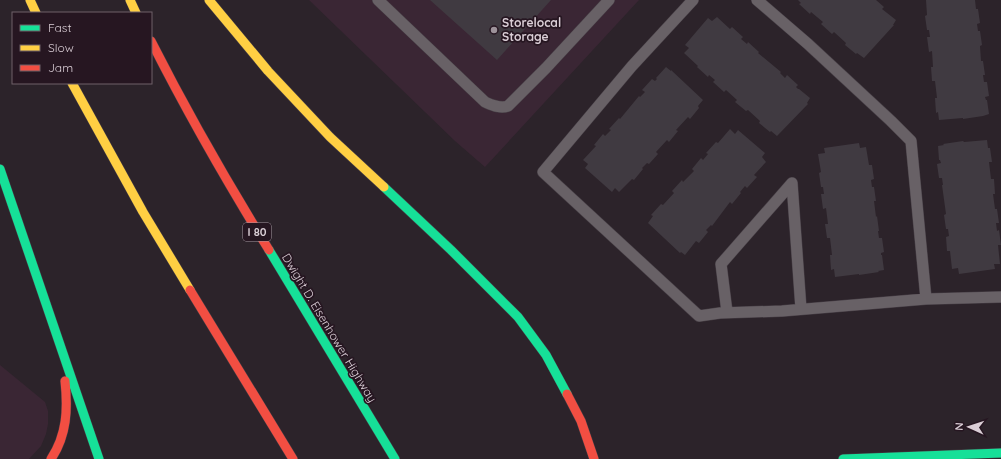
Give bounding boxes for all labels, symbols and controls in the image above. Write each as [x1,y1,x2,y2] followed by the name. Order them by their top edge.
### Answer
[12,12,152,84] legend
[502,15,561,44] place label: Storelocal Storage
[48,20,72,35] text: Fast
[489,25,499,35] marker: Storelocal Storage
[48,40,74,55] text: Slow
[48,60,73,75] text: Jam
[243,223,271,241] road number: I 80
[279,251,380,405] street label: Dwight D. Eisenhower Highway
[949,407,989,447] north arrow
[952,422,966,431] text: N

